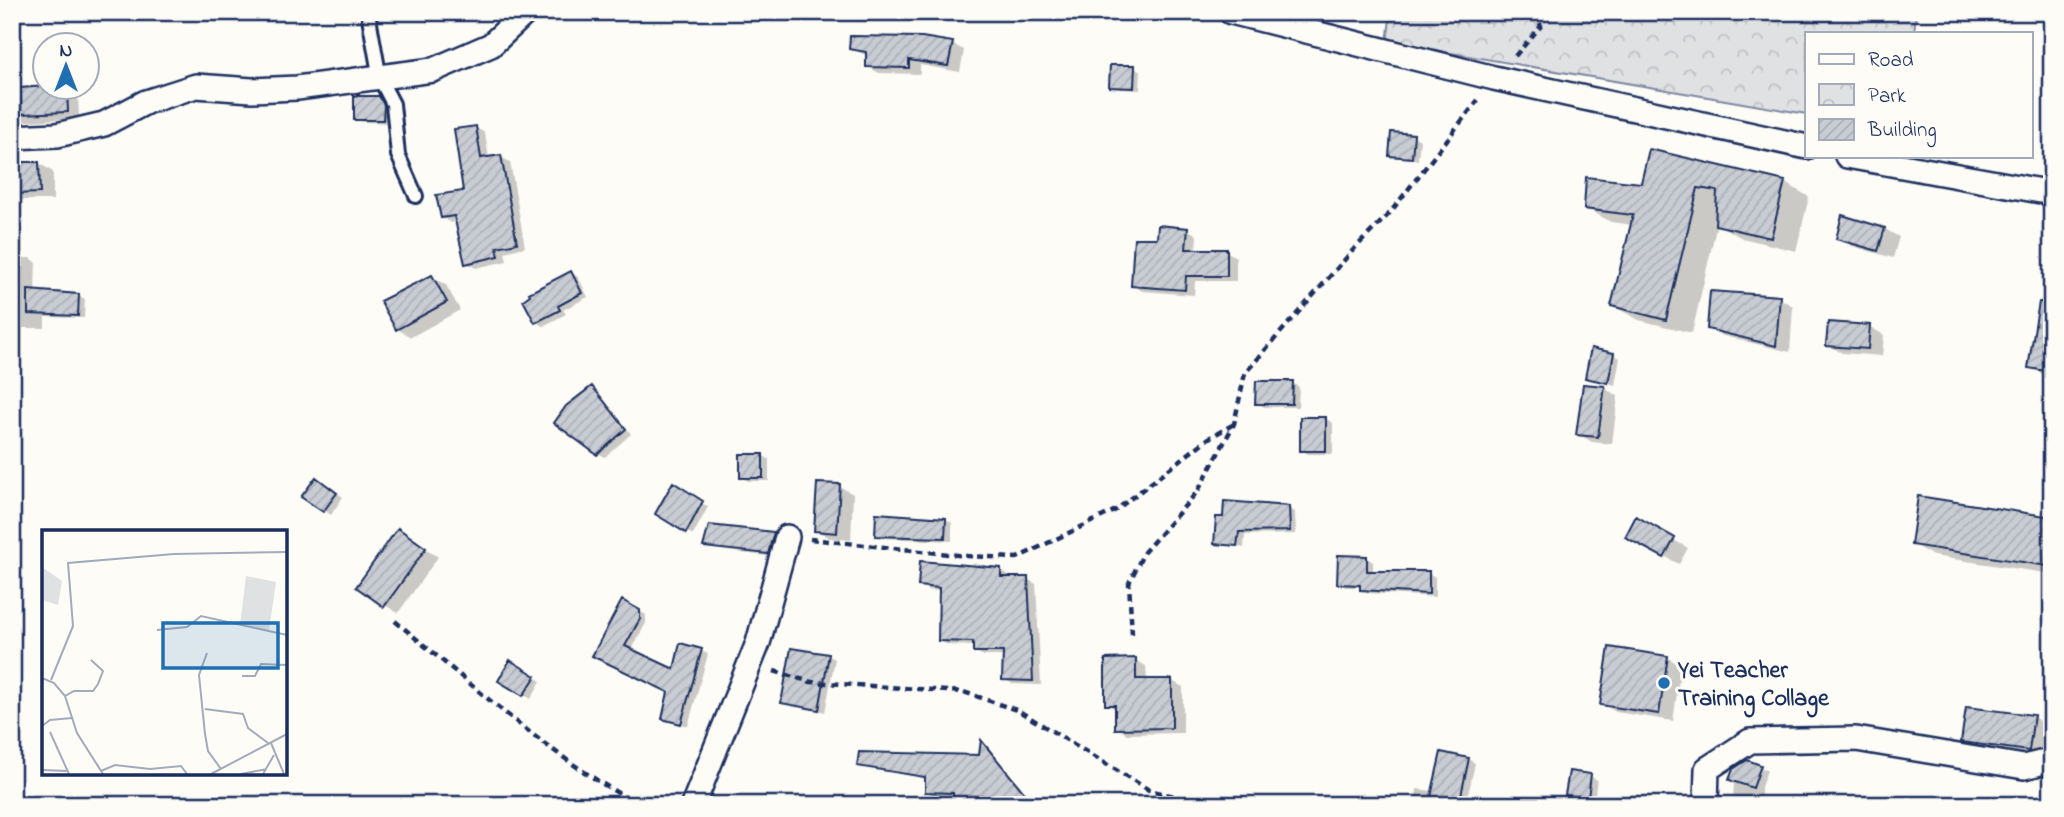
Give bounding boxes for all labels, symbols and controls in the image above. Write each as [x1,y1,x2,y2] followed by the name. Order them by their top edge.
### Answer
[32,32,102,102] north arrow
[1805,32,2032,158] legend
[60,38,73,65] text: N
[1868,46,1914,76] text: Road
[1868,82,1907,112] text: Park
[1867,116,1937,148] text: Building
[42,530,287,775] inset map
[1677,654,1830,718] place label: Yei Teacher Training Collage
[1656,675,1672,691] marker: Yei Teacher Training Collage

